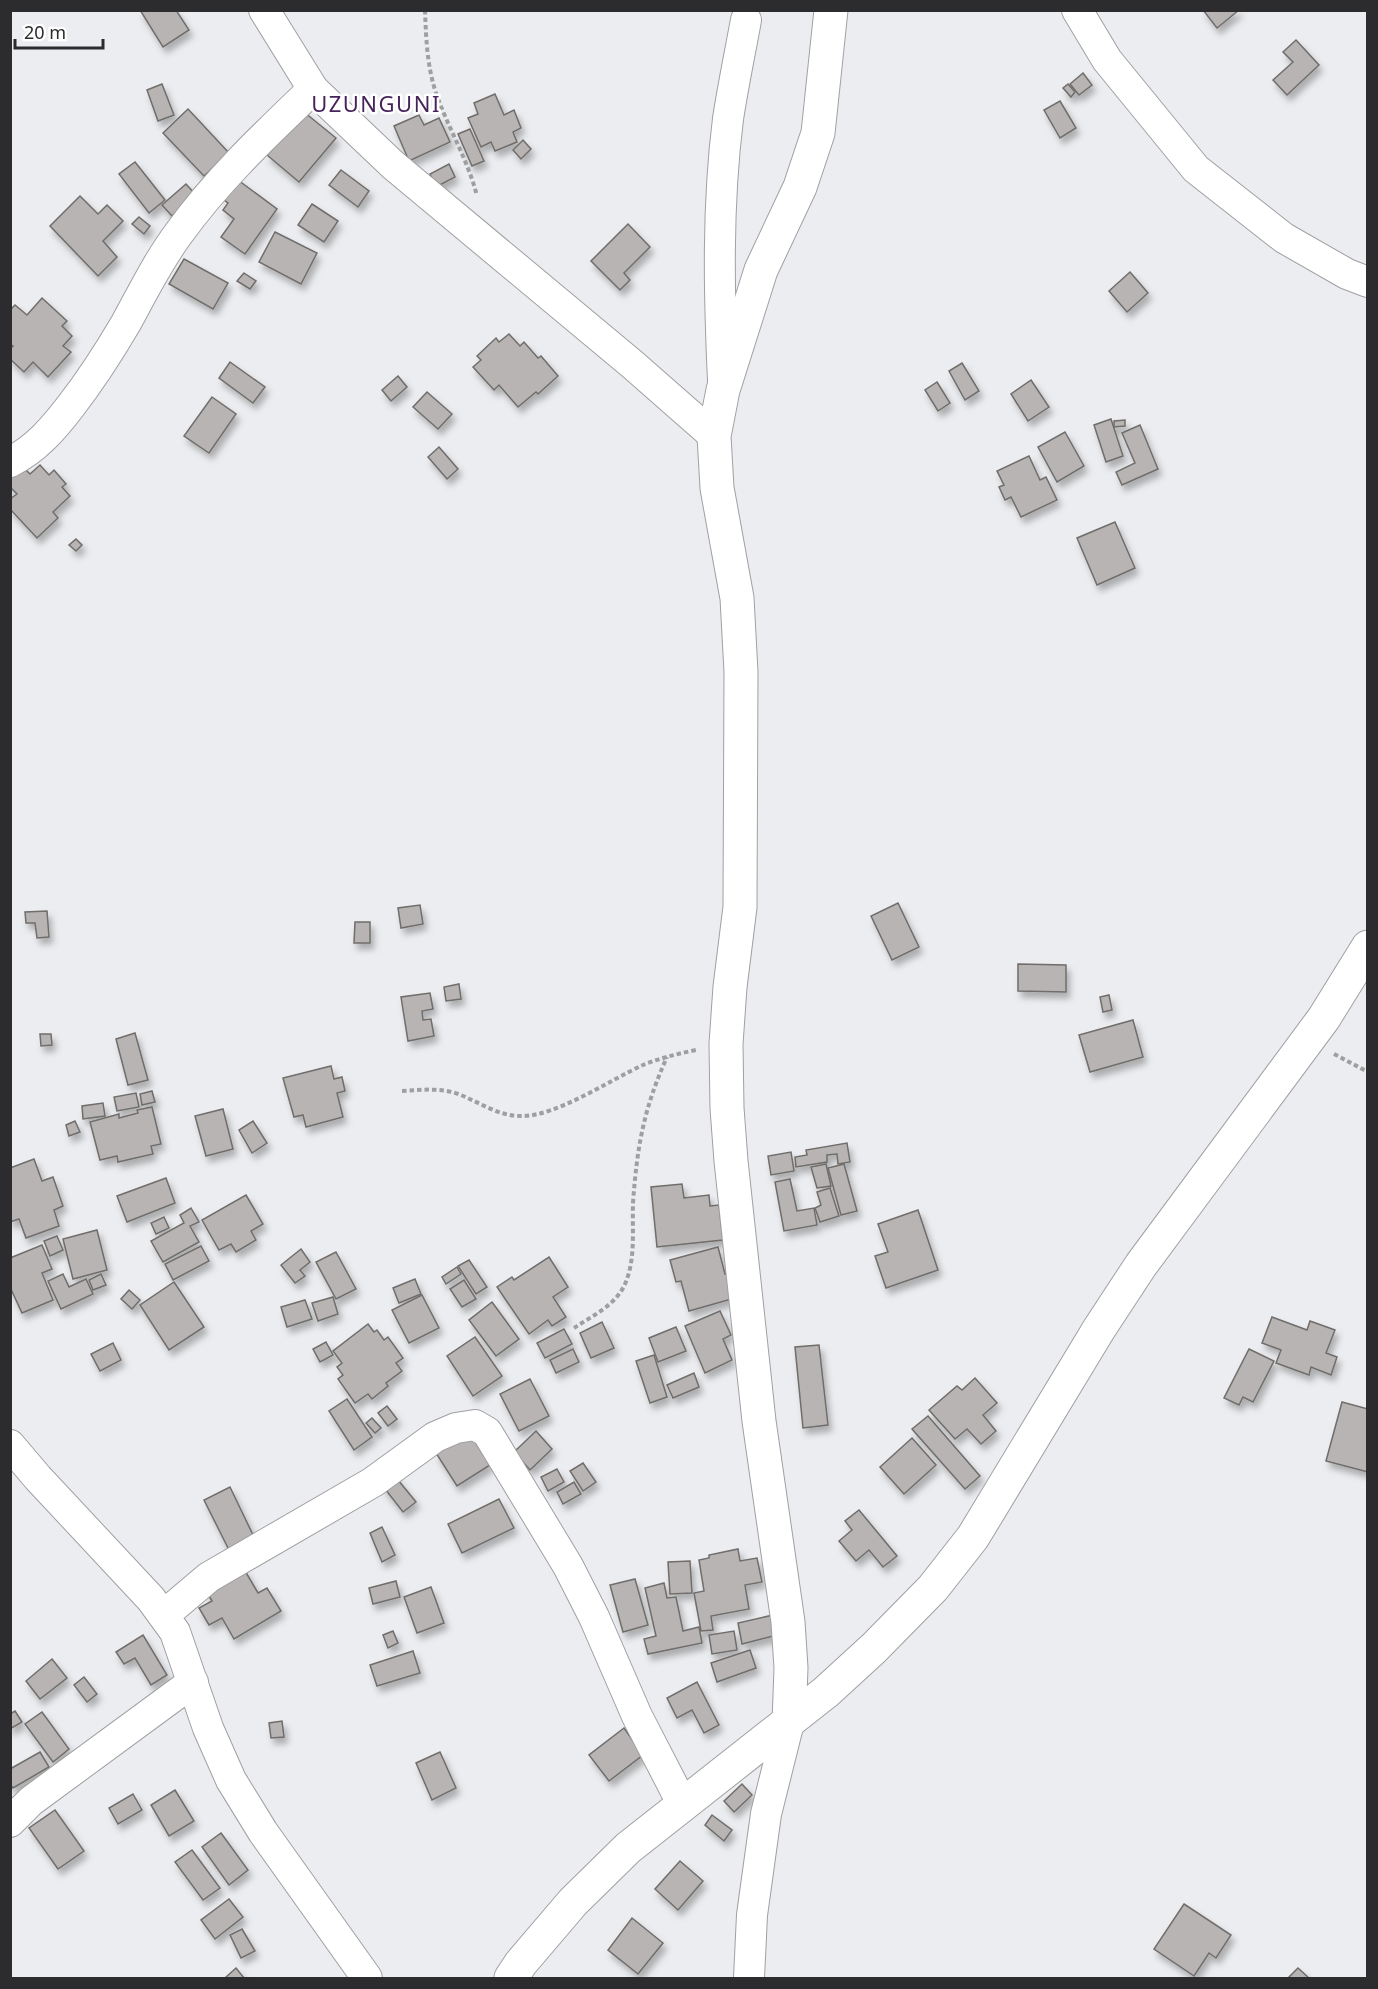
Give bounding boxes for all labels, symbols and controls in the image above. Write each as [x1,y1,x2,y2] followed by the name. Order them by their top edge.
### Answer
[15,12,104,50] scale bar
[24,20,66,44] text: 20 m
[311,88,441,118] district label: UZUNGUNI

